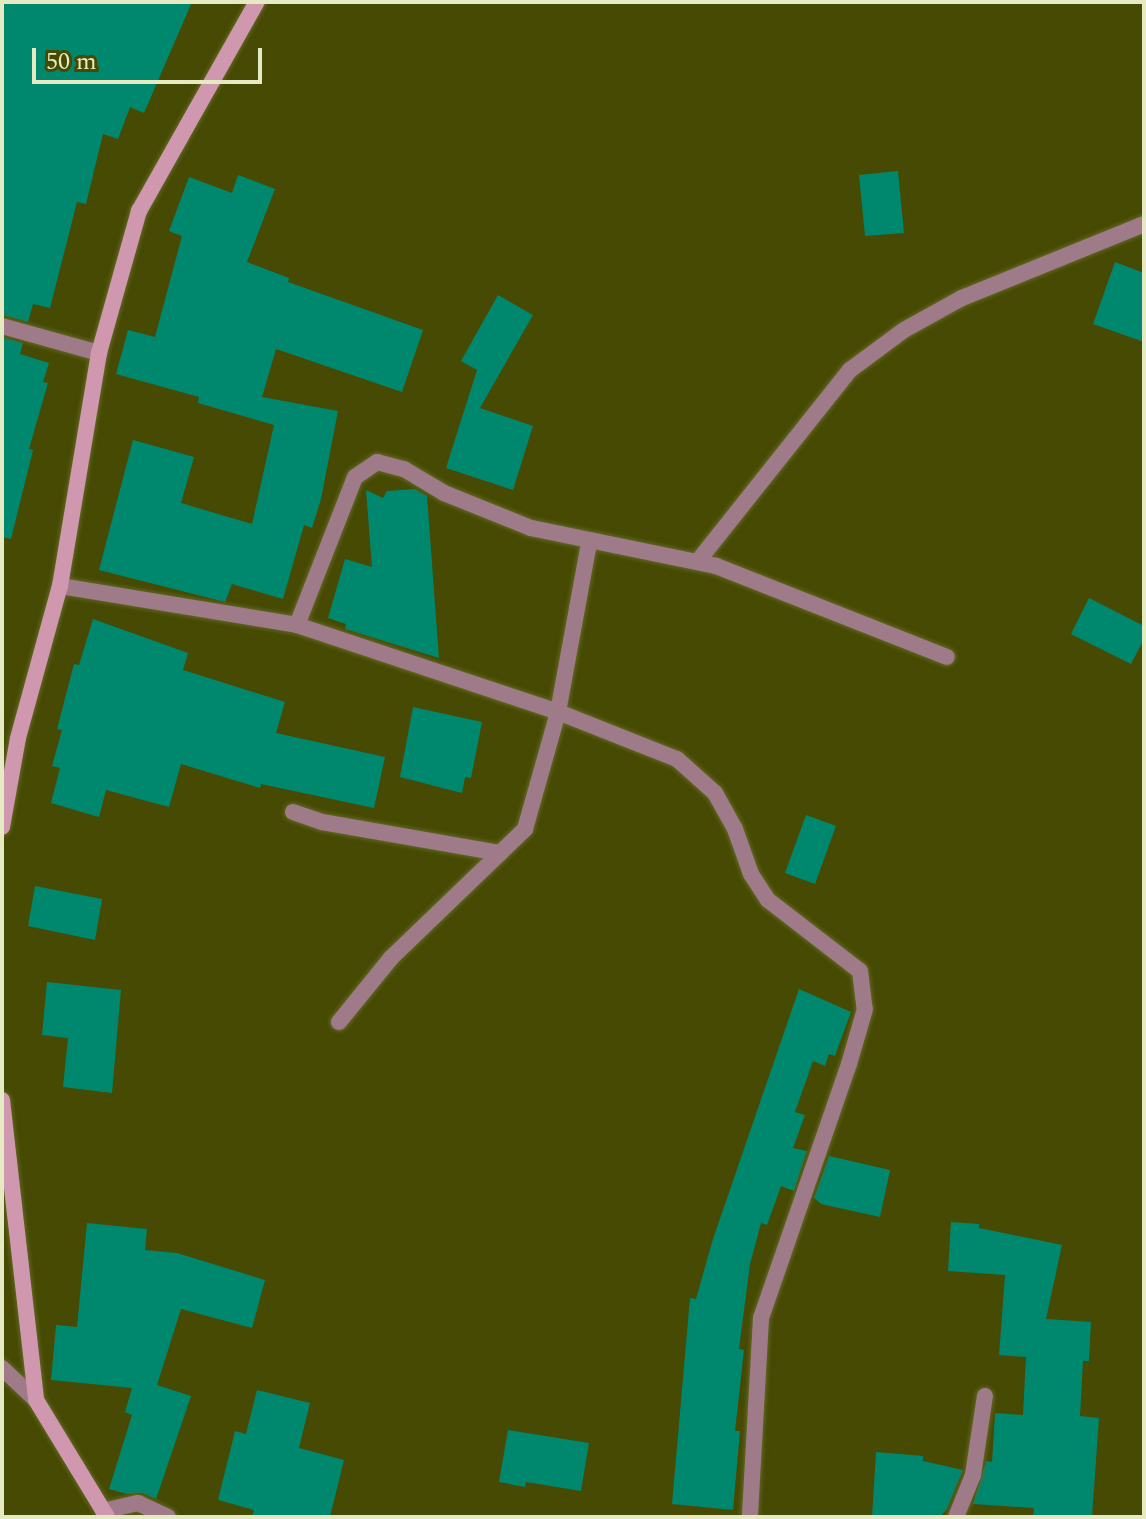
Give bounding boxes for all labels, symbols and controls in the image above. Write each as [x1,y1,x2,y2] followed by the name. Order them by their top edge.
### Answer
[36,32,266,82] scale bar
[46,44,97,80] text: 50 m

